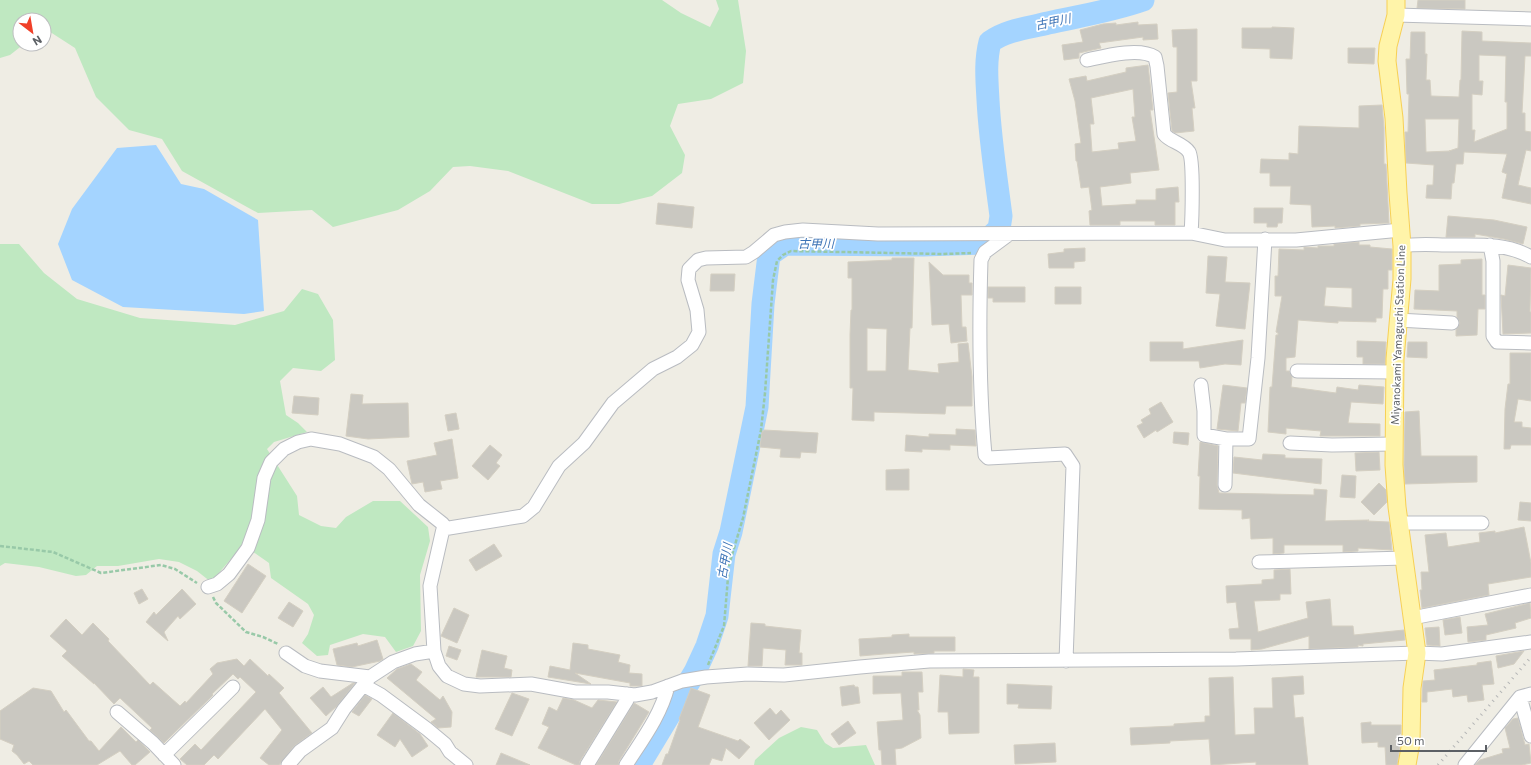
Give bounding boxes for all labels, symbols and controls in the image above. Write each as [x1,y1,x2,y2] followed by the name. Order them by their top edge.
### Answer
[1034,10,1074,32] water label: 古甲川
[12,12,52,52] north arrow
[31,33,44,49] text: N
[798,236,836,250] water label: 古甲川
[1388,245,1407,425] street label: Miyanokami Yamaguchi Station Line
[714,540,734,580] water label: 古甲川
[1391,727,1486,753] scale bar
[1397,733,1425,747] text: 50 m

